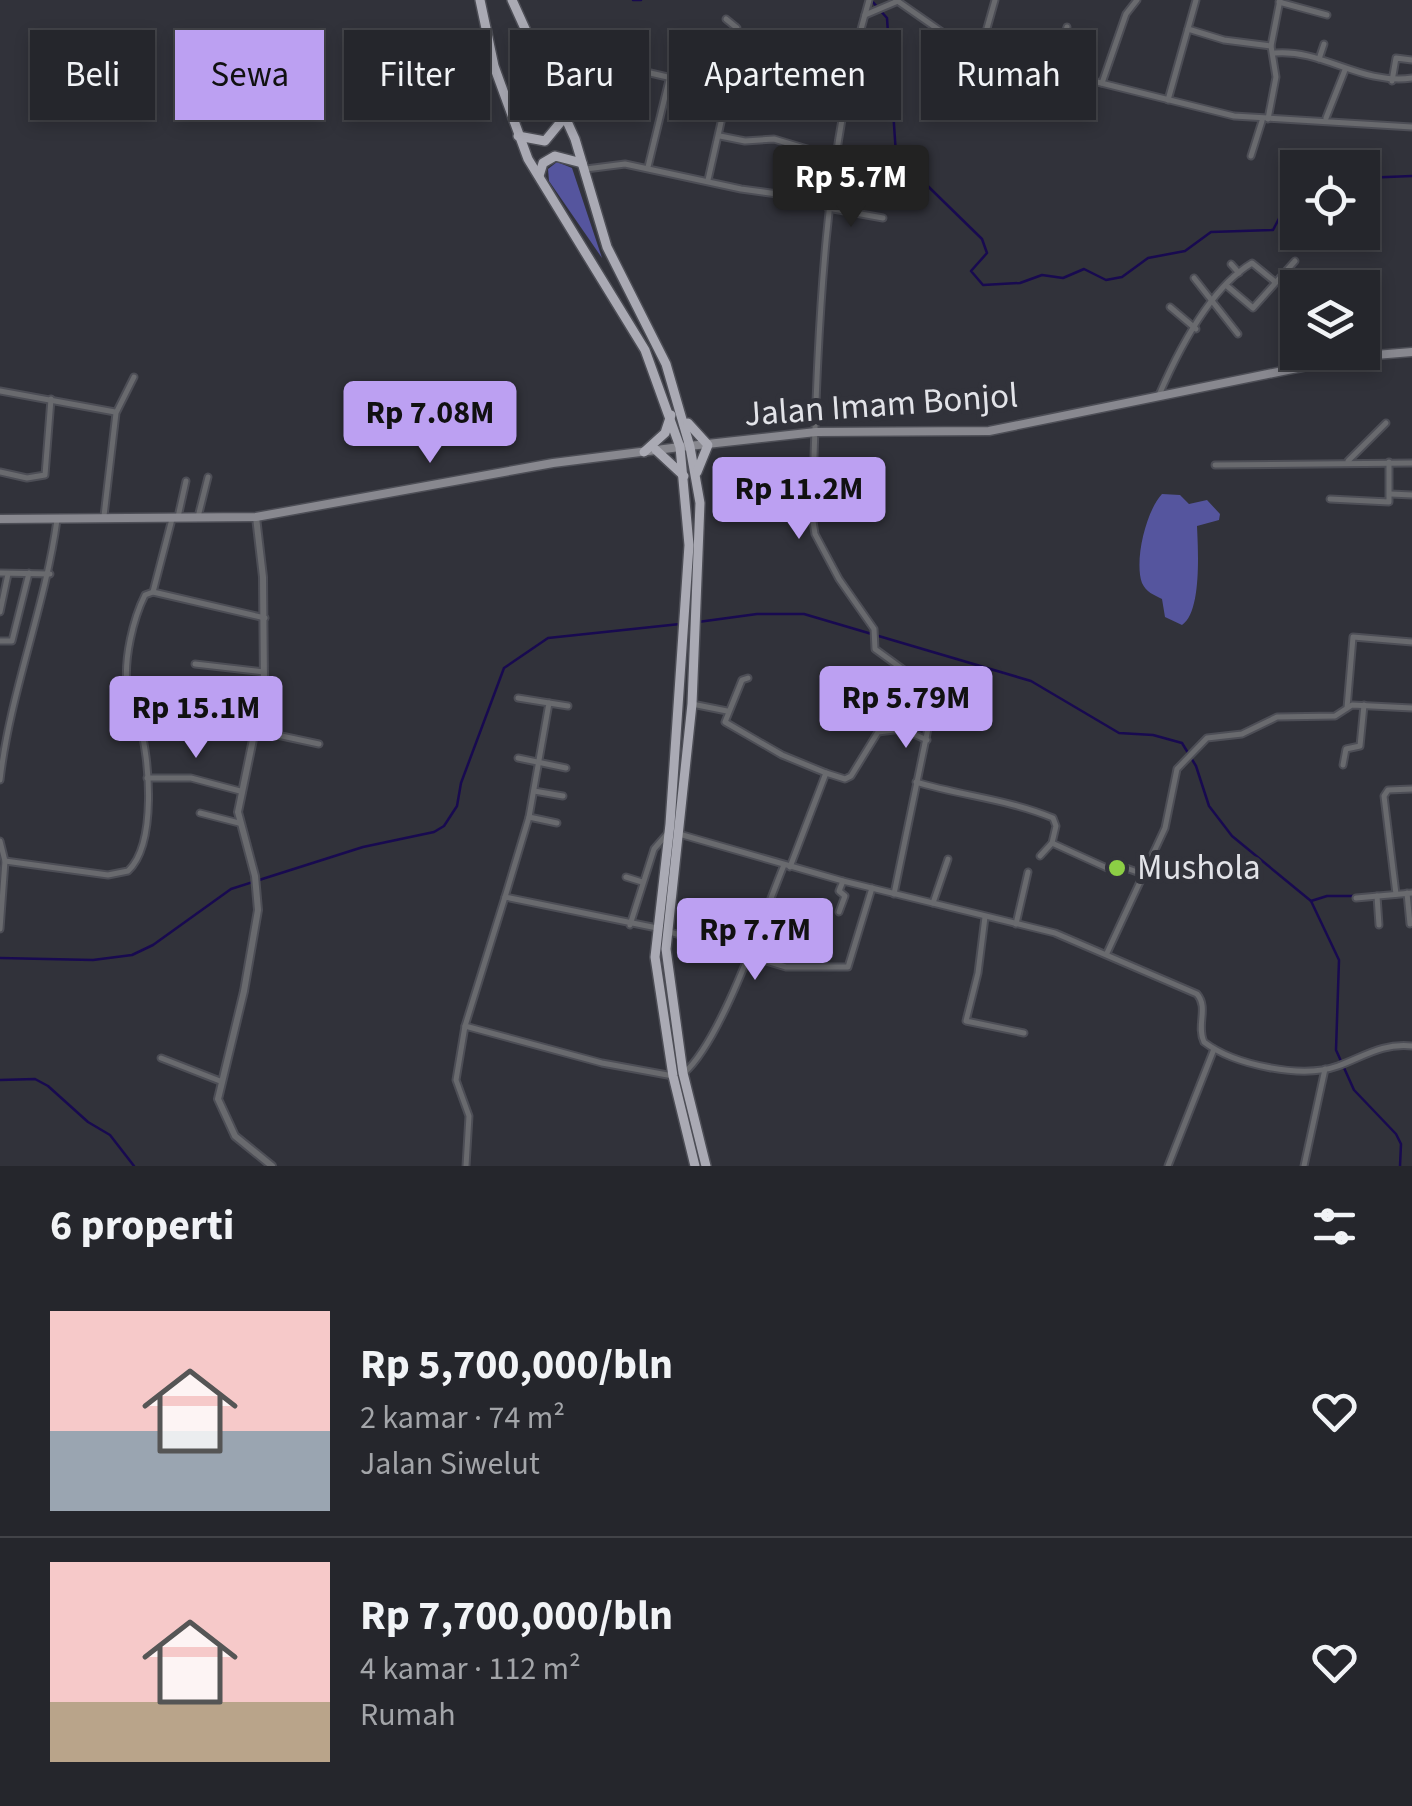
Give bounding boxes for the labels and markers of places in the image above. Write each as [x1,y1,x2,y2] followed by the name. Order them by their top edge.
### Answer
[759,145,943,230] pin: Rp 5.7M
[327,381,533,466] pin: Rp 7.08M
[696,457,902,542] pin: Rp 11.2M
[803,666,1009,751] pin: Rp 5.79M
[93,676,299,761] pin: Rp 15.1M
[1137,843,1261,893] place label: Mushola
[1106,857,1128,879] marker: Mushola
[663,898,847,983] pin: Rp 7.7M

